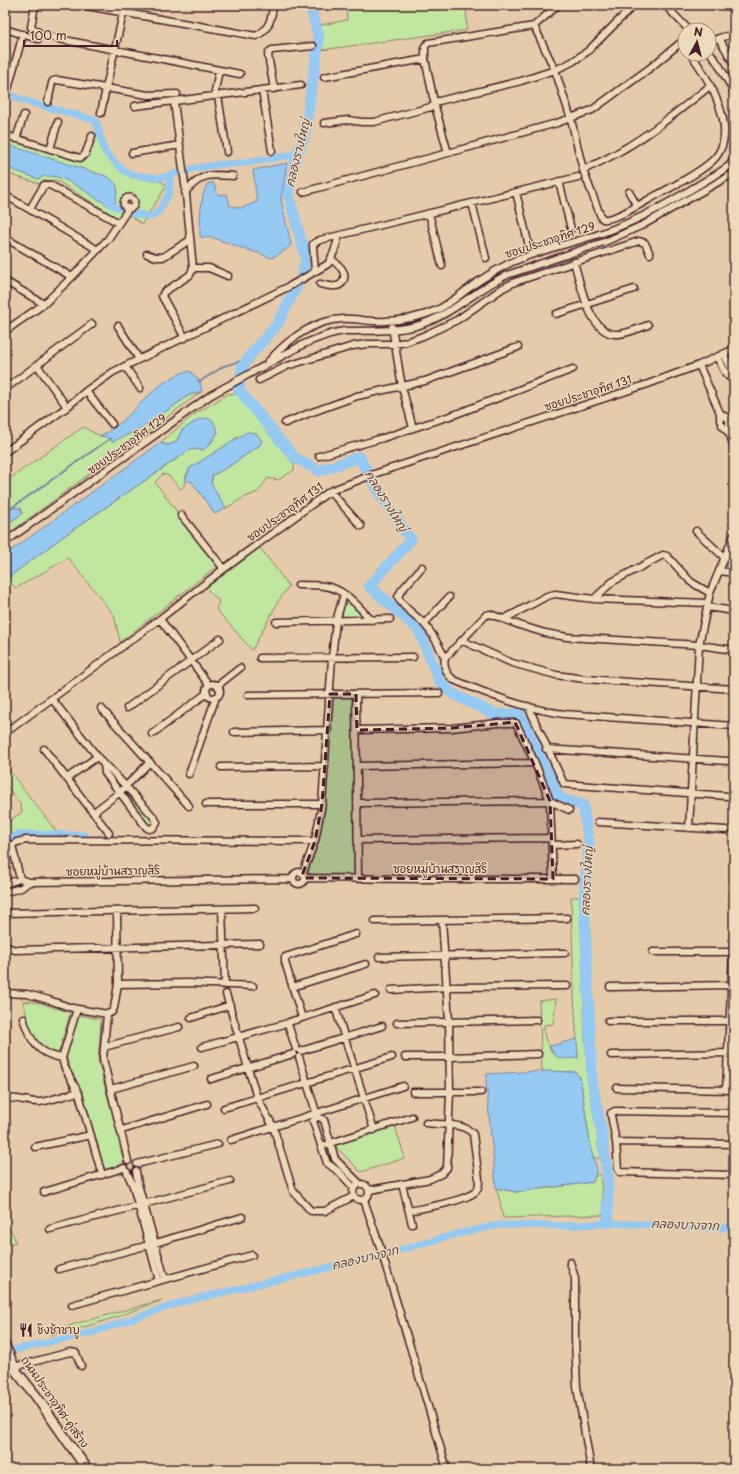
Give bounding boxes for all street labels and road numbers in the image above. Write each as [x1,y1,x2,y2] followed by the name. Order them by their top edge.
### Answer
[503,217,597,263] street label: ซอยประชาอุทิศ 129
[542,370,634,416] street label: ซอยประชาอุทิศ 131
[84,409,170,479] street label: ซอยประชาอุทิศ 129
[243,478,327,546] street label: ซอยประชาอุทิศ 131
[393,860,487,878] street label: ซอยหมู่บ้านสราญสิริ
[66,861,161,881] street label: ซอยหมู่บ้านสราญสิริ
[16,1352,94,1452] street label: ถนนประชาอุทิศ-คู่สร้าง

